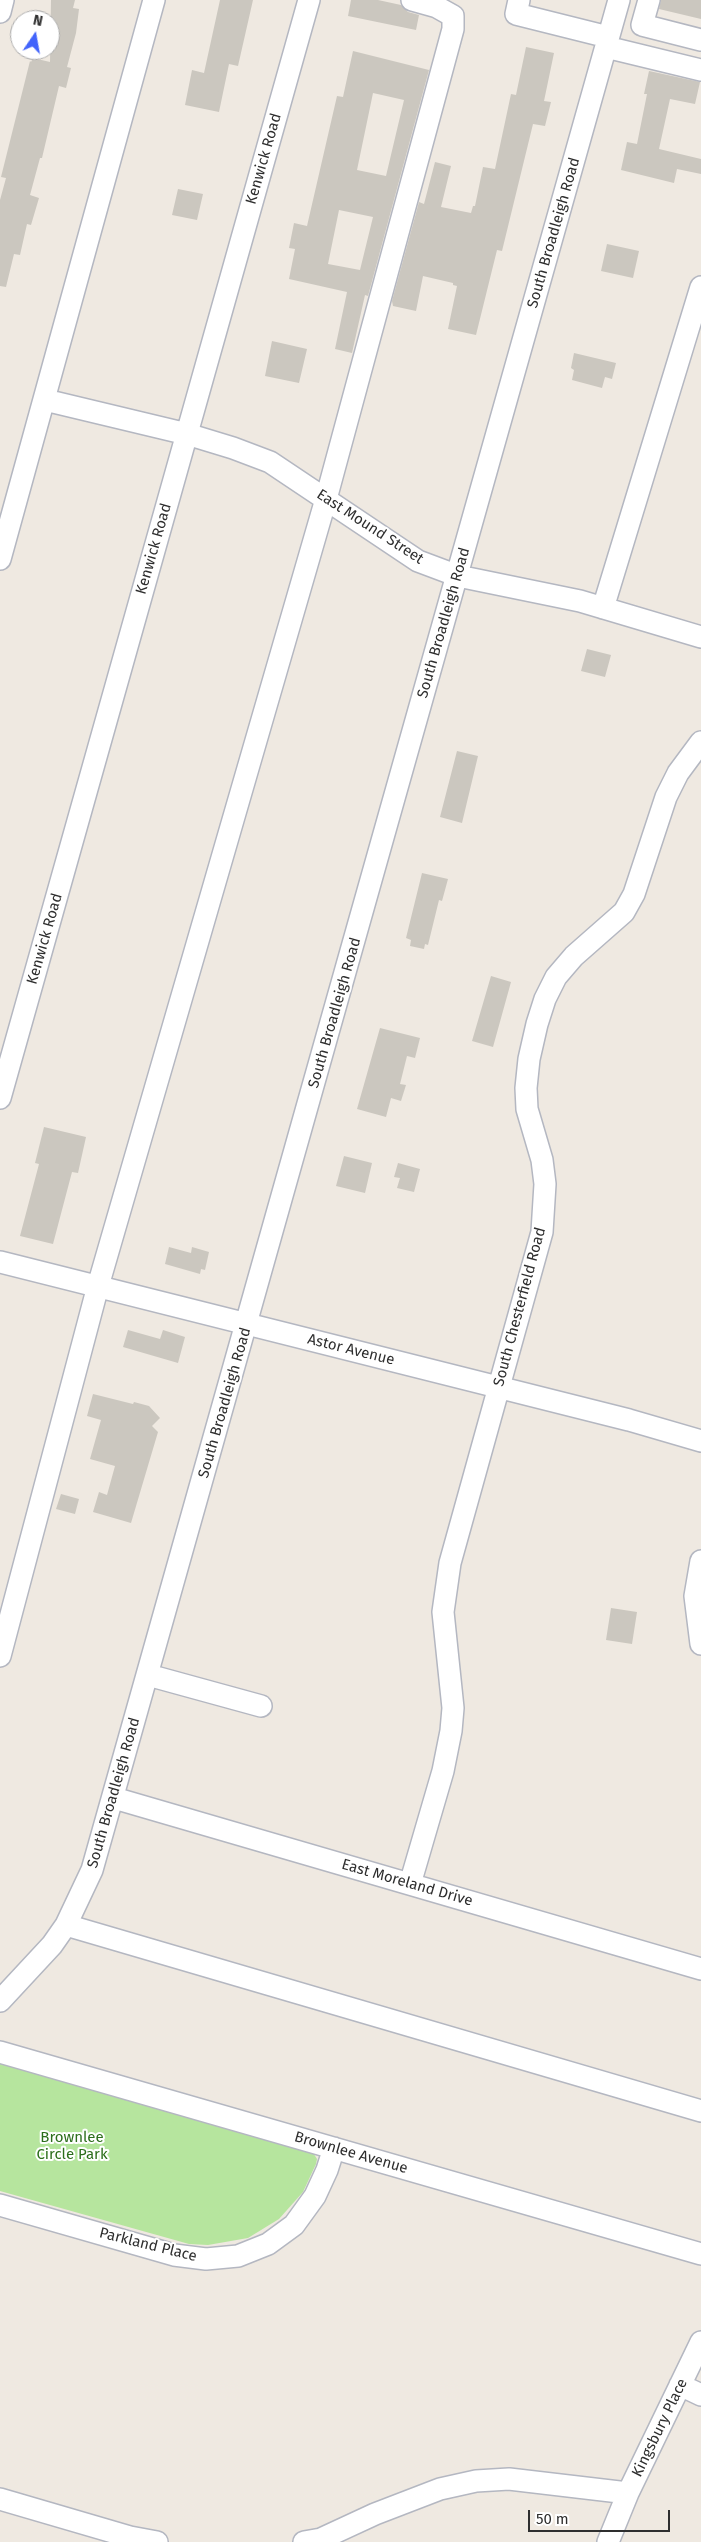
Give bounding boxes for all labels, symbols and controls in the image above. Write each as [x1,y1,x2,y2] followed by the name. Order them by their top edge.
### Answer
[10,10,60,60] north arrow
[32,12,44,30] text: N
[242,111,286,207] street label: Kenwick Road
[524,156,584,310] street label: South Broadleigh Road
[313,486,427,568] street label: East Mound Street
[132,501,176,597] street label: Kenwick Road
[414,546,474,700] street label: South Broadleigh Road
[23,891,67,987] street label: Kenwick Road
[305,936,365,1090] street label: South Broadleigh Road
[490,1226,550,1388] street label: South Chesterfield Road
[195,1326,255,1480] street label: South Broadleigh Road
[306,1330,396,1370] street label: Astor Avenue
[84,1716,144,1870] street label: South Broadleigh Road
[339,1856,475,1910] street label: East Moreland Drive
[292,2128,410,2178] street label: Brownlee Avenue
[36,2129,108,2164] park label: Brownlee Circle Park
[97,2224,199,2266] street label: Parkland Place
[628,2376,692,2480] street label: Kingsbury Place
[531,2500,674,2532] scale bar
[536,2510,569,2528] text: 50 m

